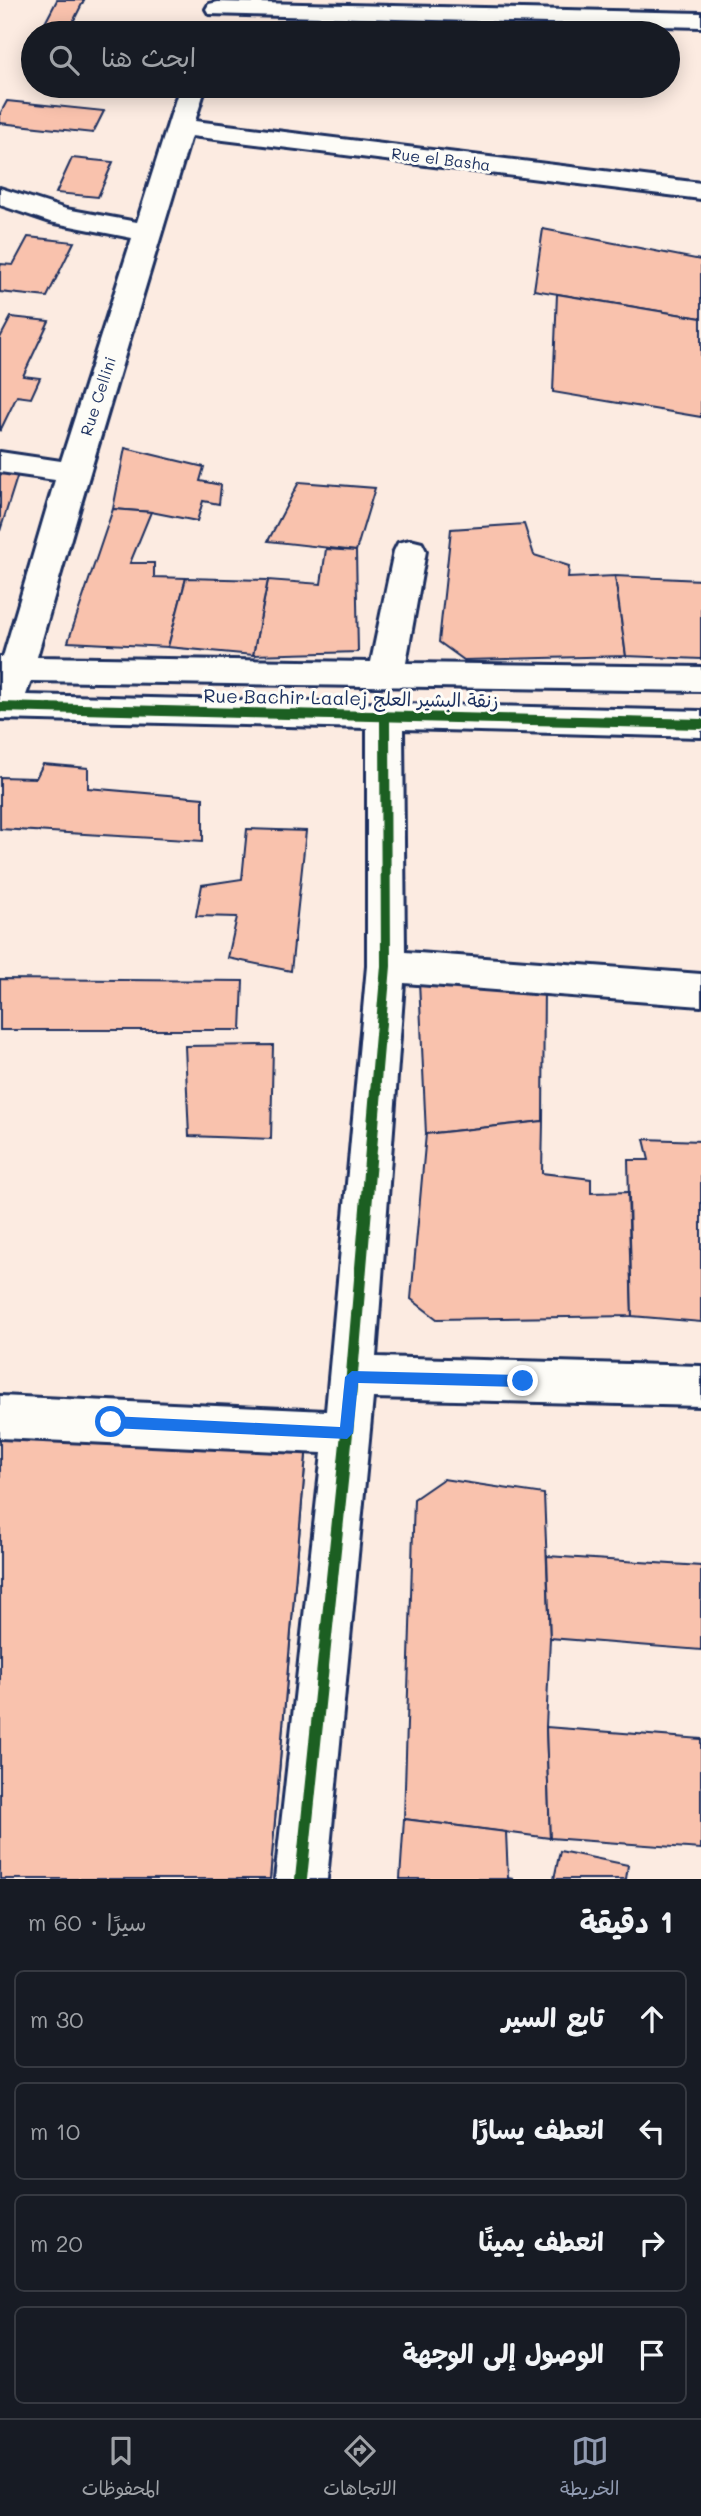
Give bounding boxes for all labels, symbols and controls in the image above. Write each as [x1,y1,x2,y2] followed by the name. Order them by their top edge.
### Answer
[21,21,680,98] search box
[101,40,196,74] text: ابحث هنا
[45,41,83,79] icon: search
[390,142,492,175] street label: Rue el Basha
[75,354,120,438] street label: Rue Cellini
[203,682,499,714] street label: Rue Bachir Laalej زنقة البشير العلج
[507,1365,538,1396] route end
[95,1406,126,1437] route start
[580,1901,673,1941] text: 1 دقيقة
[28,1907,147,1937] text: سيرًا · 60 m
[502,2000,604,2034] text: تابع السير
[633,2000,671,2038] icon: ahead
[30,2004,83,2034] text: 30 m
[472,2112,604,2146] text: انعطف يسارًا
[633,2112,671,2150] icon: left
[30,2116,80,2146] text: 10 m
[479,2224,604,2258] text: انعطف يمينًا
[633,2224,671,2262] icon: right
[30,2228,83,2258] text: 20 m
[402,2336,604,2370] text: الوصول إلى الوجهة
[633,2336,671,2374] icon: arrive
[82,2432,160,2505] tab: المحفوظات
[323,2432,397,2505] tab: الاتجاهات
[560,2432,619,2505] tab: الخريطة

